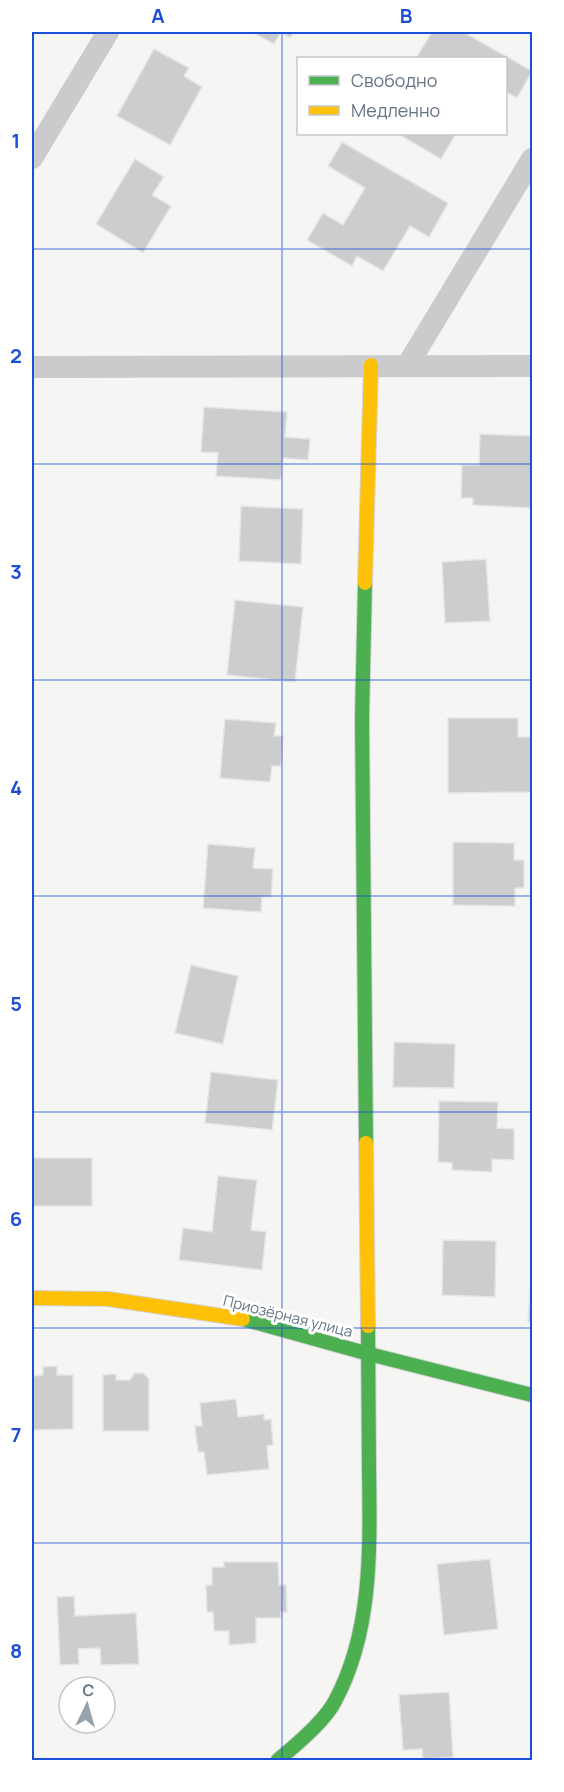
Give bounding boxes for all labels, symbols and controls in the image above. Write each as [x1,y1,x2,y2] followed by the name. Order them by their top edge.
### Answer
[151,2,165,29] text: A
[400,2,413,29] text: B
[297,57,507,135] legend
[351,68,437,92] text: Свободно
[351,98,440,122] text: Медленно
[12,127,20,154] text: 1
[10,342,22,369] text: 2
[10,558,22,585] text: 3
[10,774,22,801] text: 4
[10,990,22,1017] text: 5
[10,1205,22,1232] text: 6
[221,1290,355,1342] street label: Приозёрная улица
[11,1421,21,1448] text: 7
[10,1637,22,1664] text: 8
[57,1675,117,1735] north arrow
[81,1679,95,1702] text: С

